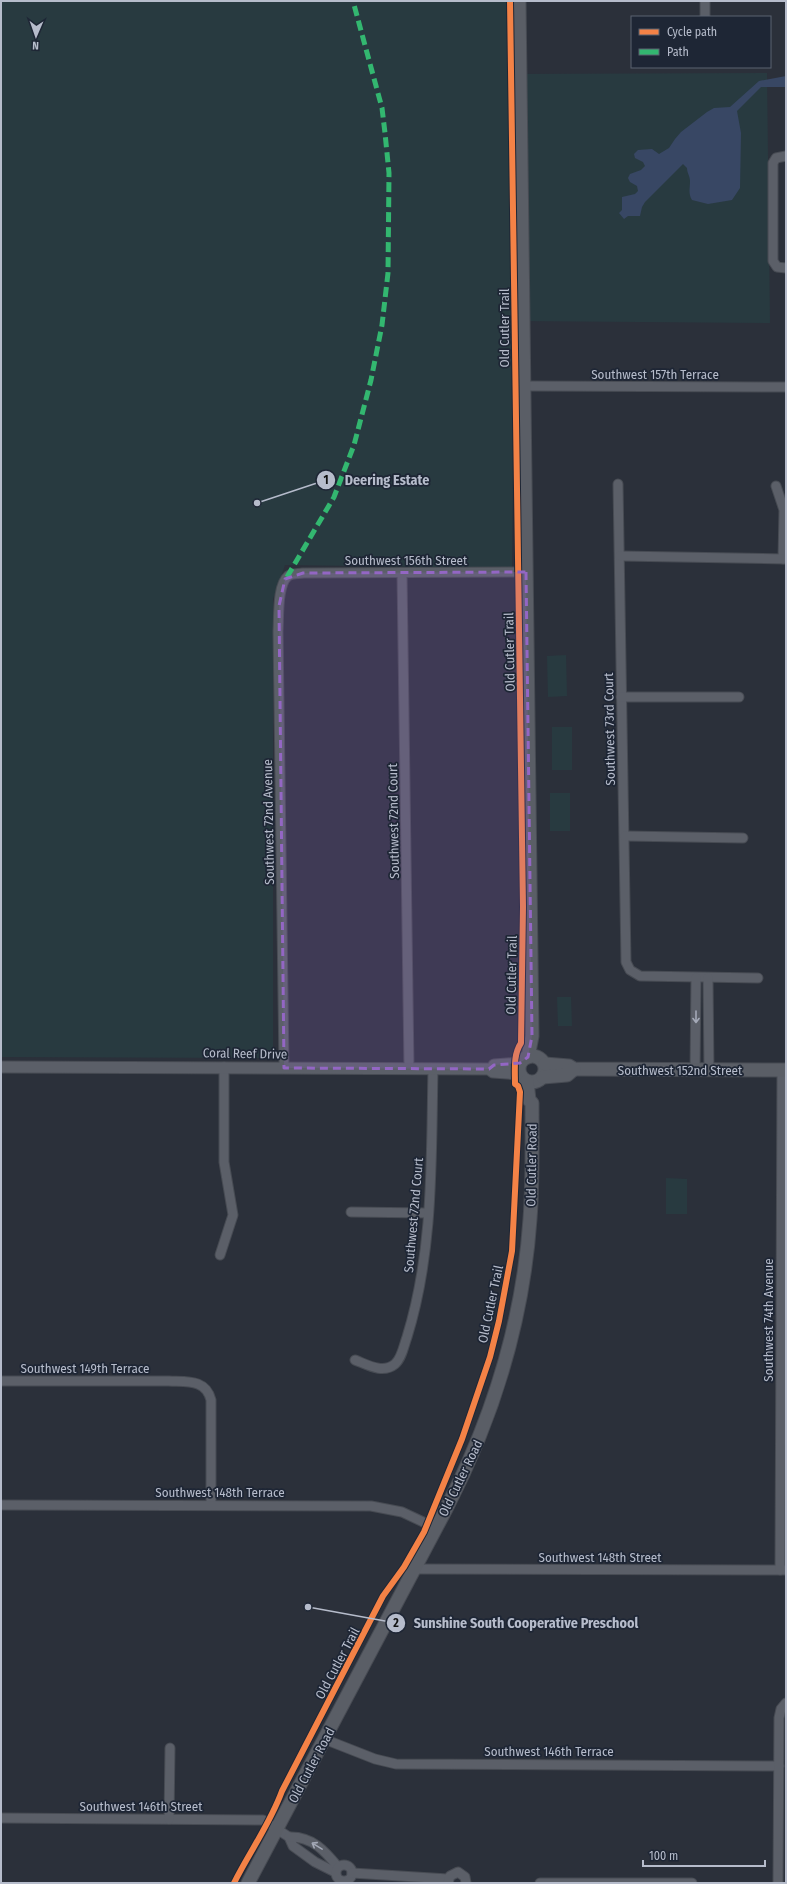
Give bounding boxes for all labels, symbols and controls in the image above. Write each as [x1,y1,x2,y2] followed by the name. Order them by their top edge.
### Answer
[16,16,56,56] north arrow
[631,16,771,68] legend
[667,25,717,39] text: Cycle path
[32,39,39,52] text: N
[667,45,689,59] text: Path
[497,288,512,368] street label: Old Cutler Trail
[591,367,719,382] street label: Southwest 157th Terrace
[316,467,437,493] callout: Deering Estate
[345,472,429,489] text: Deering Estate
[323,473,329,487] text: 1
[345,553,468,568] street label: Southwest 156th Street
[501,612,518,692] street label: Old Cutler Trail
[601,672,618,786] street label: Southwest 73rd Court
[260,759,277,885] street label: Southwest 72nd Avenue
[385,762,402,879] street label: Southwest 72nd Court
[503,935,520,1015] street label: Old Cutler Trail
[692,1010,700,1023] one-way arrow
[203,1045,287,1062] street label: Coral Reef Drive
[618,1063,743,1078] street label: Southwest 152nd Street
[523,1123,540,1207] street label: Old Cutler Road
[401,1156,426,1273] street label: Southwest 72nd Court
[761,1258,776,1382] street label: Southwest 74th Avenue
[475,1263,506,1344] street label: Old Cutler Trail
[20,1361,150,1376] street label: Southwest 149th Terrace
[435,1438,485,1519] street label: Old Cutler Road
[155,1485,285,1500] street label: Southwest 148th Terrace
[539,1550,662,1565] street label: Southwest 148th Street
[386,1610,647,1636] callout: Sunshine South Cooperative Preschool
[414,1615,638,1632] text: Sunshine South Cooperative Preschool
[392,1616,399,1630] text: 2
[312,1624,363,1702] street label: Old Cutler Trail
[285,1725,338,1805] street label: Old Cutler Road
[484,1744,614,1759] street label: Southwest 146th Terrace
[80,1799,203,1814] street label: Southwest 146th Street
[311,1841,323,1849] one-way arrow
[643,1842,765,1868] scale bar
[649,1849,678,1863] text: 100 m

